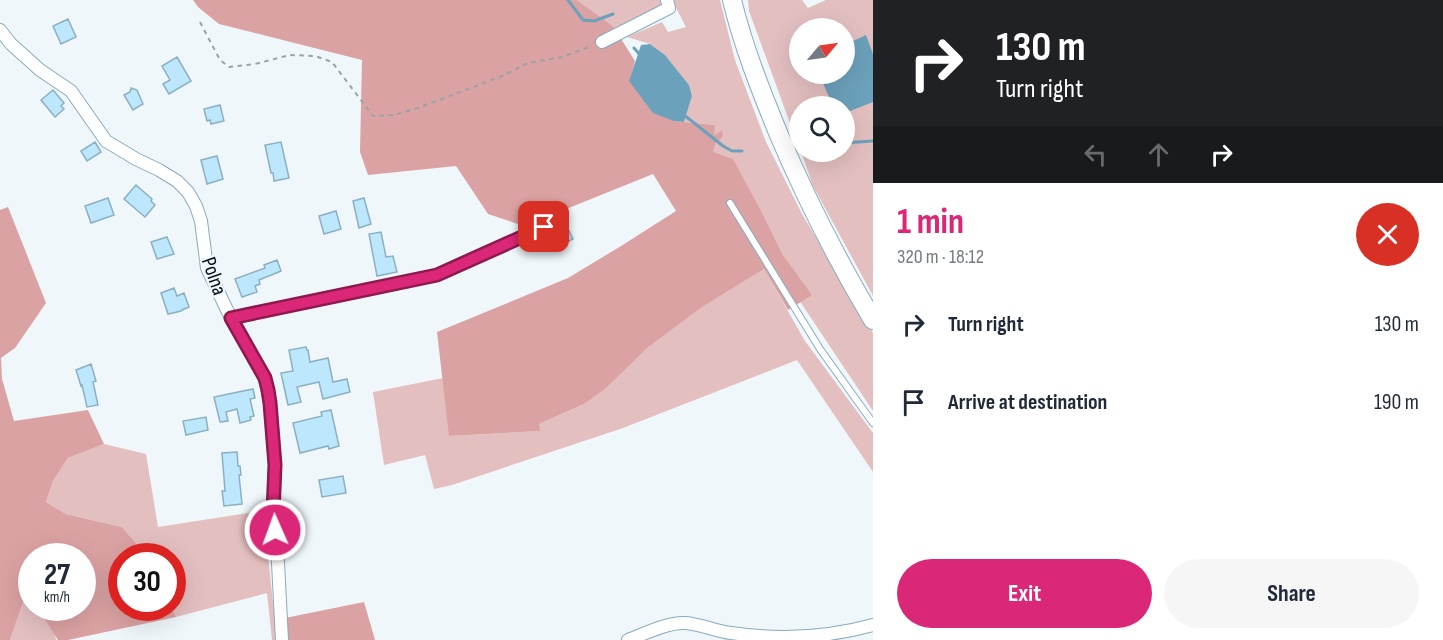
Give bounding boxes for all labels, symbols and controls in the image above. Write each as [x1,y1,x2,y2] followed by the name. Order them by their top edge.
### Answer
[789,18,855,84] north arrow
[789,18,855,162] map controls
[996,22,1086,73] text: 130 m
[897,24,975,102] icon: right
[996,73,1083,105] text: Turn right
[789,96,855,162] button: search
[1079,138,1112,171] icon: left
[1142,138,1175,171] icon: ahead
[1205,138,1238,171] icon: right
[518,201,569,252] pin
[897,201,964,244] text: 1 min
[1356,203,1419,266] button: close
[527,210,560,243] icon: arrive
[897,245,984,269] text: 320 m · 18:12
[196,254,232,298] street label: Polna
[897,308,930,341] icon: right
[948,311,1024,338] text: Turn right
[1375,311,1419,338] text: 130 m
[897,386,930,419] icon: arrive
[948,389,1107,416] text: Arrive at destination
[1374,389,1419,416] text: 190 m
[243,498,307,562] position arrow
[108,543,186,621] speed limit sign: 30
[44,557,70,593] text: 27
[897,559,1152,628] button: Exit
[1164,559,1419,628] button: Share
[44,588,70,607] text: km/h

